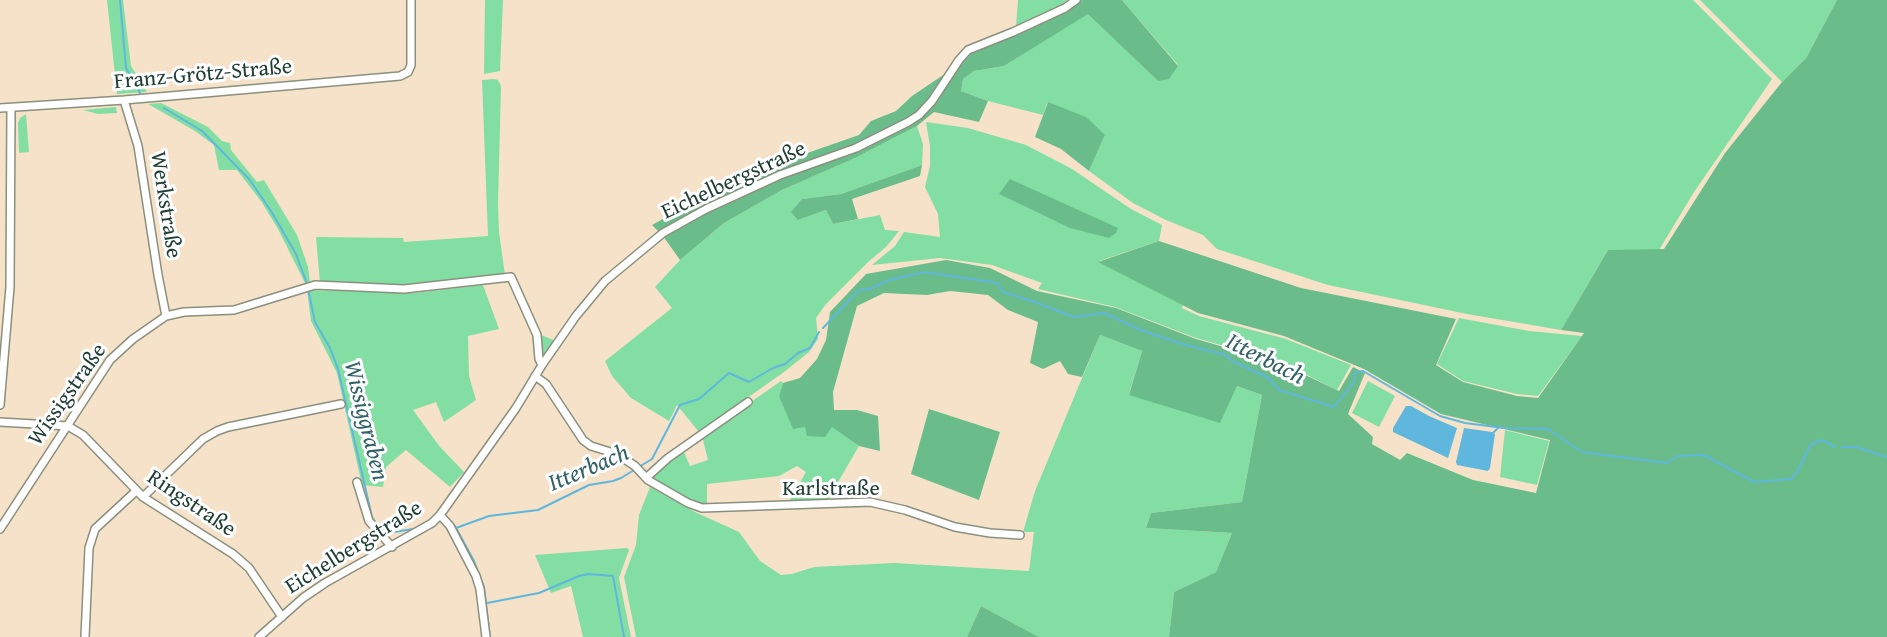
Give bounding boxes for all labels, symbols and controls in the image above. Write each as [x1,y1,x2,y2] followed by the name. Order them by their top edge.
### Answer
[113,54,293,96] street label: Franz-Grötz-Straße
[658,136,810,226] street label: Eichelbergstraße
[144,150,186,260] street label: Werkstraße
[1221,328,1309,392] water label: Itterbach
[23,339,113,451] street label: Wissigstraße
[336,358,394,484] water label: Wissiggraben
[544,439,634,499] water label: Itterbach
[142,465,240,543] street label: Ringstraße
[782,476,880,502] street label: Karlstraße
[281,495,427,601] street label: Eichelbergstraße

